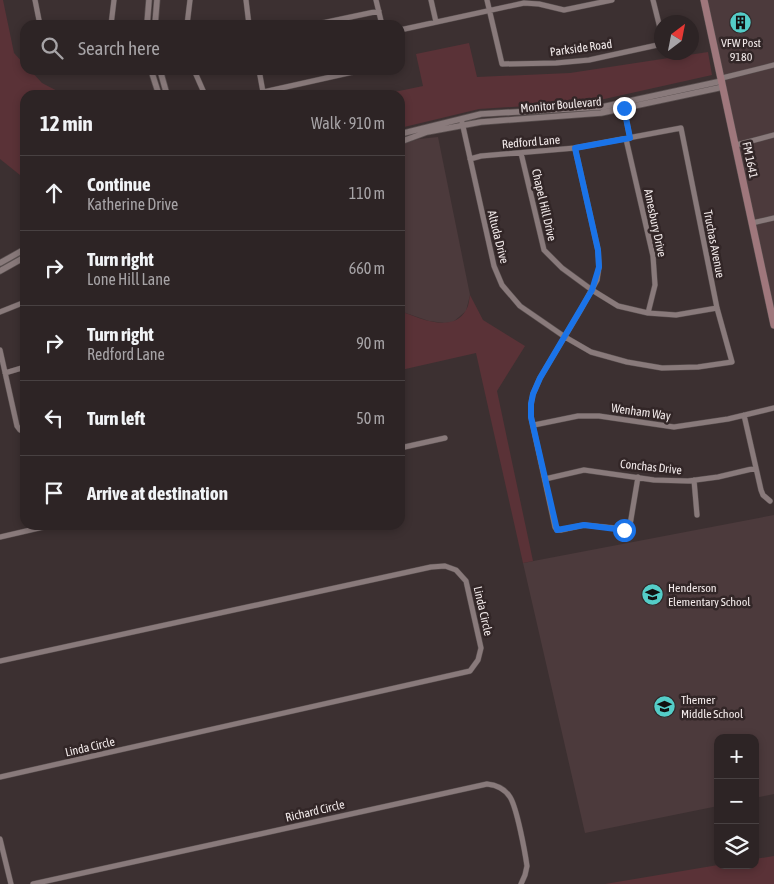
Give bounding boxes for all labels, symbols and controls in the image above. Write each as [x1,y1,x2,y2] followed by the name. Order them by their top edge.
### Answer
[729,10,753,34] building icon: VFW Post 9180
[654,15,699,60] north arrow
[20,20,405,75] search box
[38,34,66,62] icon: search
[721,36,762,64] place label: VFW Post 9180
[78,37,160,59] text: Search here
[549,37,613,59] street label: Parkside Road
[520,94,602,116] street label: Monitor Boulevard
[613,97,636,120] route end
[40,111,93,135] text: 12 min
[311,114,385,132] text: Walk · 910 m
[501,132,561,152] street label: Redford Lane
[739,140,761,180] street label: FM 1641
[529,167,559,243] street label: Chapel Hill Drive
[87,173,151,195] text: Continue
[40,179,68,207] icon: ahead
[349,184,385,202] text: 110 m
[641,188,669,258] street label: Amesbury Drive
[87,195,178,213] text: Katherine Drive
[485,209,511,265] street label: Altuda Drive
[701,209,727,279] street label: Truchas Avenue
[87,248,154,270] text: Turn right
[40,254,68,282] icon: right
[349,259,385,277] text: 660 m
[87,270,170,288] text: Lone Hill Lane
[87,323,154,345] text: Turn right
[40,329,68,357] icon: right
[356,334,385,352] text: 90 m
[87,345,165,363] text: Redford Lane
[610,401,672,423] street label: Wenham Way
[40,404,68,432] icon: left
[87,407,145,429] text: Turn left
[356,409,385,427] text: 50 m
[620,457,682,477] street label: Conchas Drive
[40,479,68,507] icon: arrive
[87,482,228,504] text: Arrive at destination
[613,519,636,542] route start
[668,581,751,609] place label: Henderson Elementary School
[640,583,664,607] school or university icon: Henderson Elementary School
[470,585,496,637] street label: Linda Circle
[681,693,744,721] place label: Themer Middle School
[653,695,677,719] school or university icon: Themer Middle School
[64,734,116,760] street label: Linda Circle
[714,734,759,869] map controls
[714,734,759,779] button: +
[714,779,759,824] button: −
[284,797,346,825] street label: Richard Circle
[714,824,759,869] button: layers

